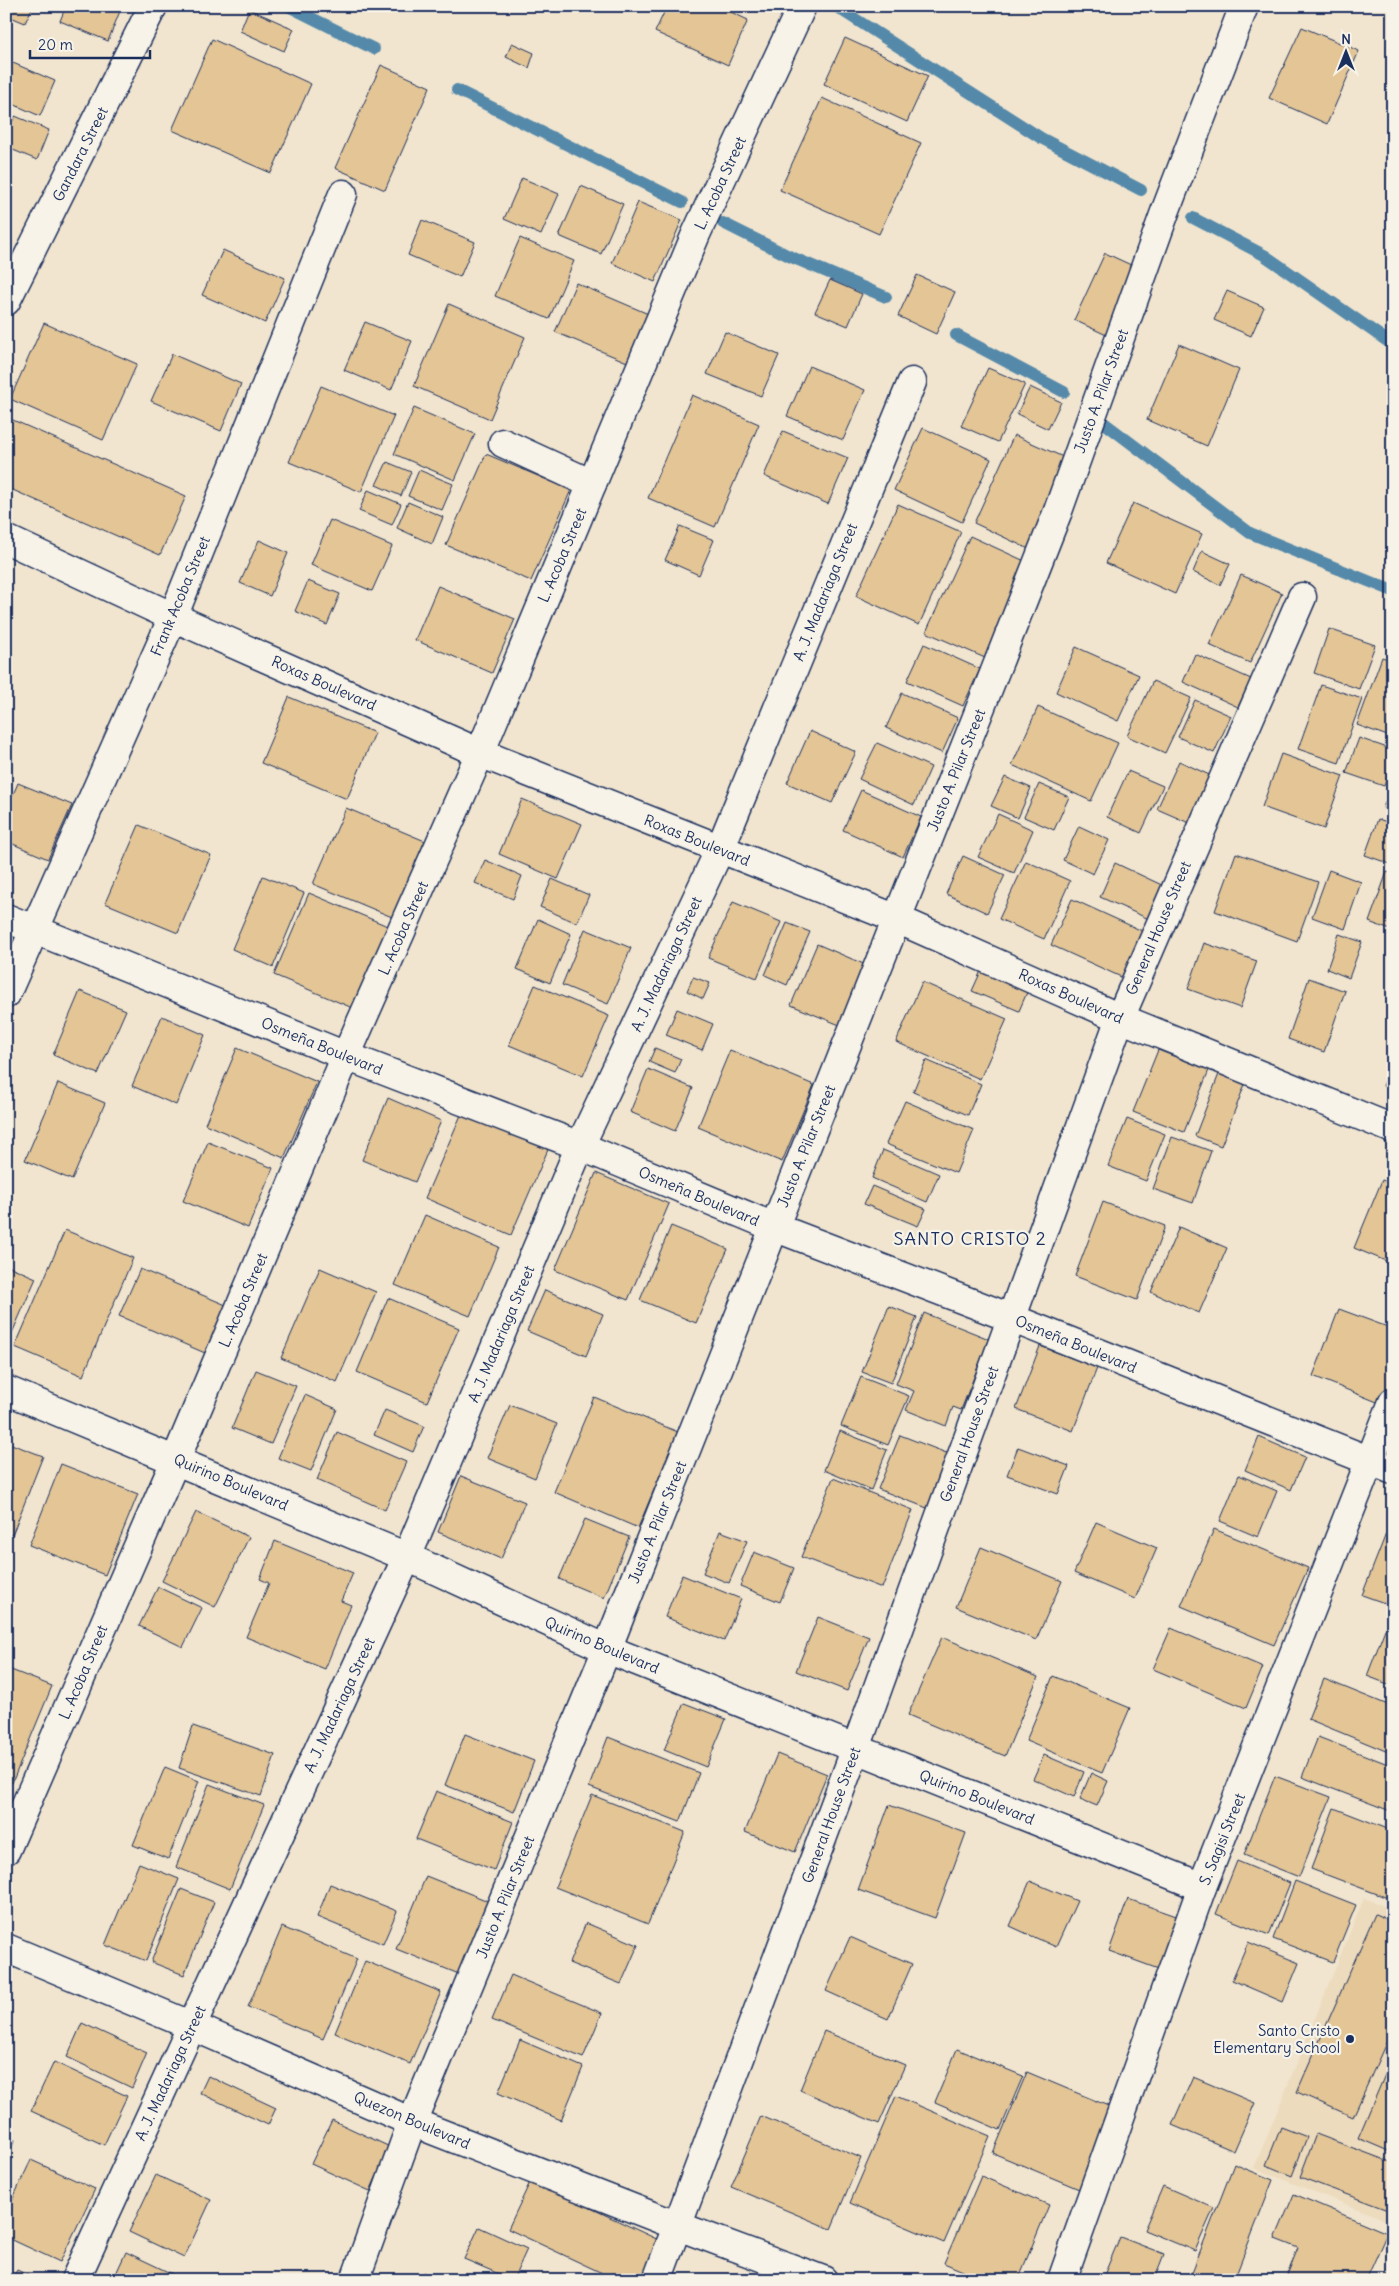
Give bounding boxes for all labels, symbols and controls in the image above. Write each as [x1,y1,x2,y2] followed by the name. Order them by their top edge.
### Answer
[30,28,150,60] scale bar
[1322,28,1372,78] north arrow
[1341,30,1351,48] text: N
[38,35,73,54] text: 20 m
[48,104,112,204] street label: Gandara Street
[690,133,750,233] street label: L. Acoba Street
[1070,326,1132,456] street label: Justo A. Pilar Street
[534,505,590,605] street label: L. Acoba Street
[789,520,861,664] street label: A. J. Madariaga Street
[146,533,214,659] street label: Frank Acoba Street
[269,651,380,715] street label: Roxas Boulevard
[923,706,989,834] street label: Justo A. Pilar Street
[641,810,753,870] street label: Roxas Boulevard
[1121,858,1195,998] street label: General House Street
[374,878,432,978] street label: L. Acoba Street
[626,893,706,1035] street label: A. J. Madariaga Street
[1016,964,1127,1028] street label: Roxas Boulevard
[258,1013,386,1079] street label: Osmeña Boulevard
[773,1082,839,1210] street label: Justo A. Pilar Street
[636,1162,762,1230] street label: Osmeña Boulevard
[893,1227,1047,1250] district label: SANTO CRISTO 2
[215,1250,271,1350] street label: L. Acoba Street
[464,1263,538,1405] street label: A. J. Madariaga Street
[1012,1311,1140,1377] street label: Osmeña Boulevard
[936,1363,1002,1505] street label: General House Street
[171,1449,291,1515] street label: Quirino Boulevard
[624,1458,690,1586] street label: Justo A. Pilar Street
[542,1612,662,1678] street label: Quirino Boulevard
[55,1622,111,1722] street label: L. Acoba Street
[299,1634,379,1776] street label: A. J. Madariaga Street
[798,1744,864,1886] street label: General House Street
[917,1765,1038,1829] street label: Quirino Boulevard
[1195,1790,1249,1888] street label: S. Sagisi Street
[472,1833,538,1961] street label: Justo A. Pilar Street
[130,2002,210,2144] street label: A. J. Madariaga Street
[1213,2021,1340,2057] place label: Santo Cristo Elementary School
[1344,2033,1356,2045] marker: Santo Cristo Elementary School
[351,2087,473,2153] street label: Quezon Boulevard

